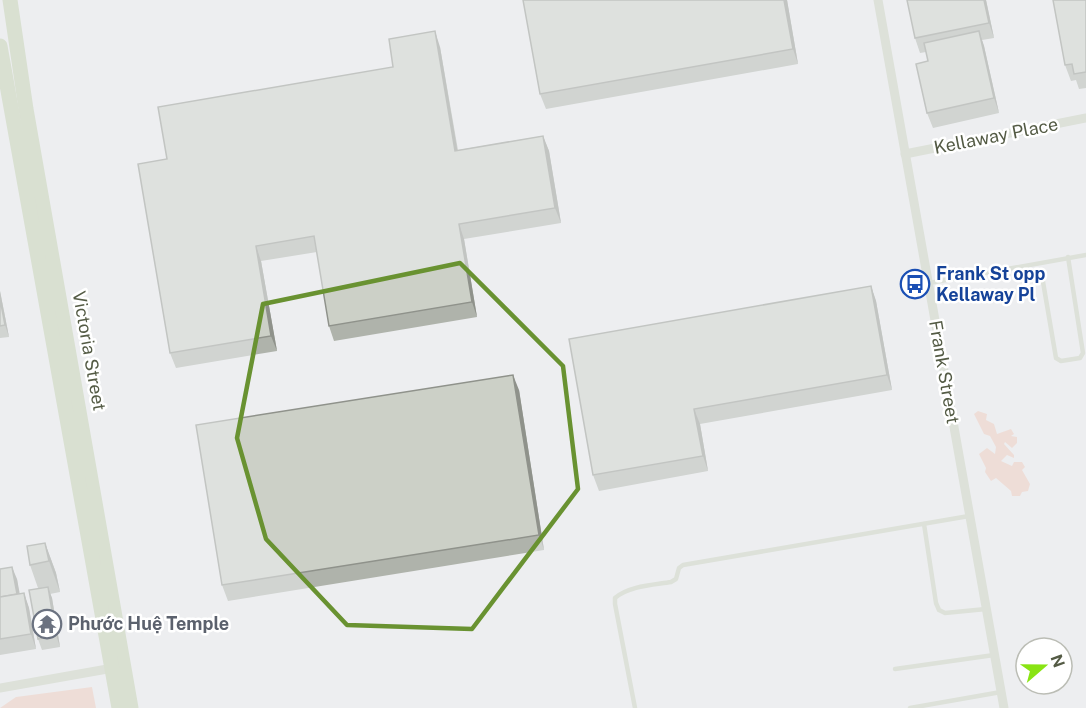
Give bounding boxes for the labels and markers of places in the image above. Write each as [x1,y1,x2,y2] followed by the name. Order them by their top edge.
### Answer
[936,263,1046,305] place label: Frank St opp Kellaway Pl
[899,268,931,300] bus stop icon: Frank St opp Kellaway Pl
[31,608,63,640] temple icon: Phước Huệ Temple
[68,613,229,634] place label: Phước Huệ Temple

